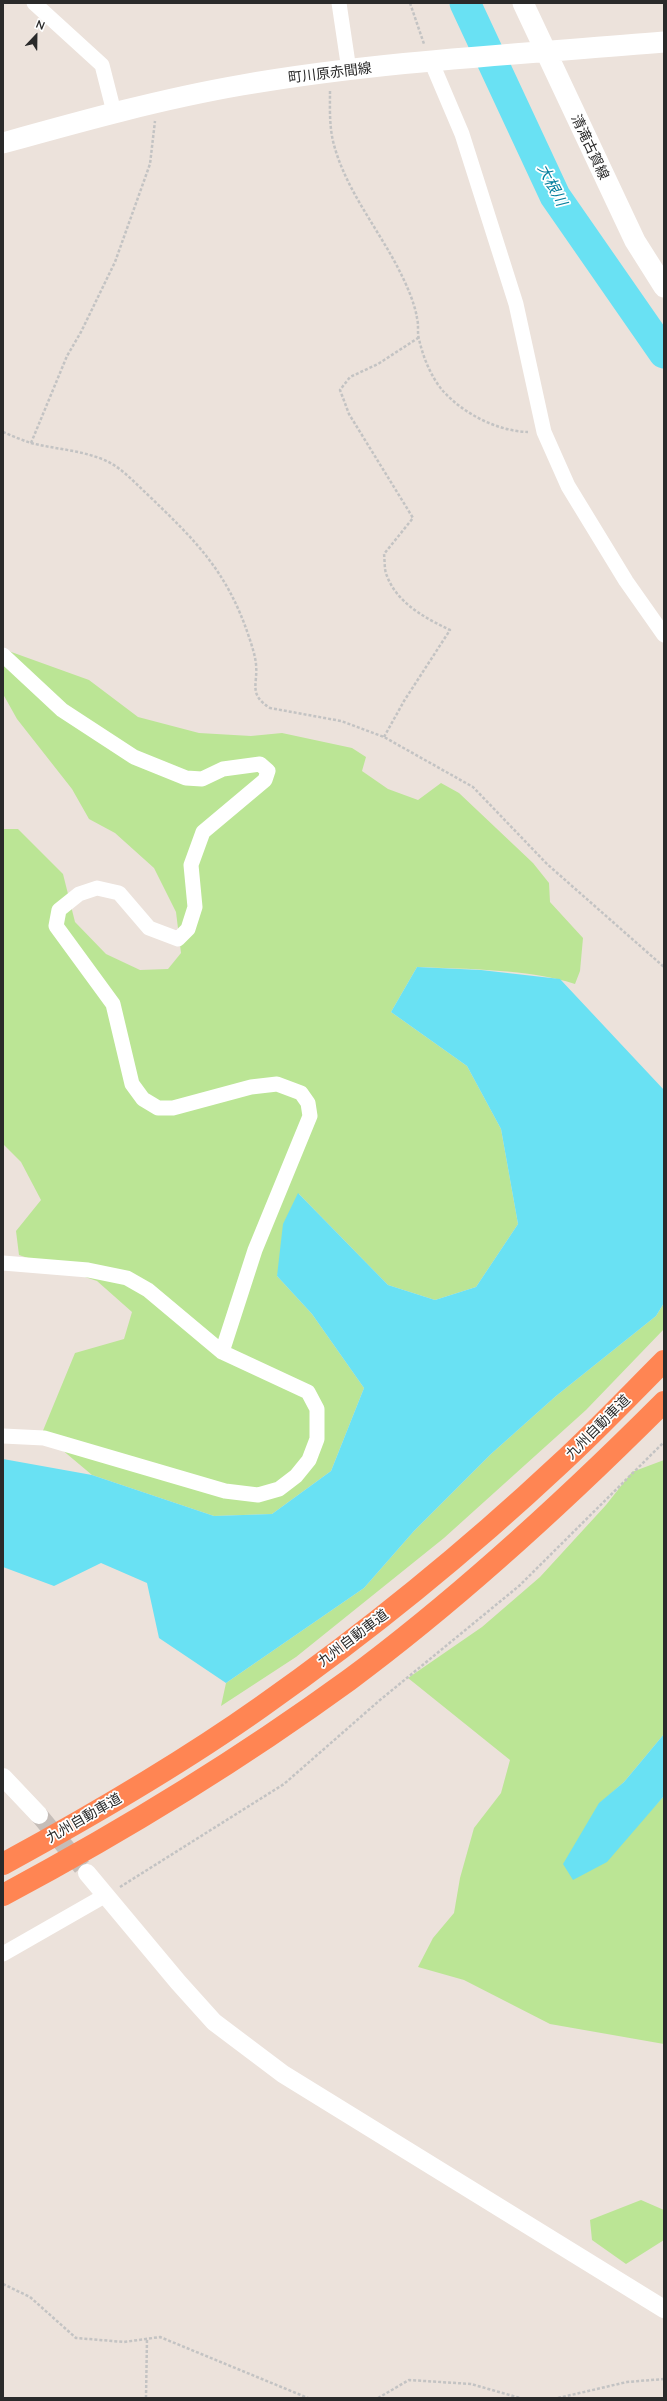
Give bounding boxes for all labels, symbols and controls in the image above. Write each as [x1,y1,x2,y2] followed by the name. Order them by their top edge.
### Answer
[16,16,56,56] north arrow
[34,17,47,32] text: N
[287,60,373,86] street label: 町川原赤間線
[568,112,612,182] street label: 清滝古賀線
[533,161,571,209] water label: 大根川
[562,1391,634,1463] street label: 九州自動車道
[314,1606,392,1670] street label: 九州自動車道
[43,1790,125,1846] street label: 九州自動車道

